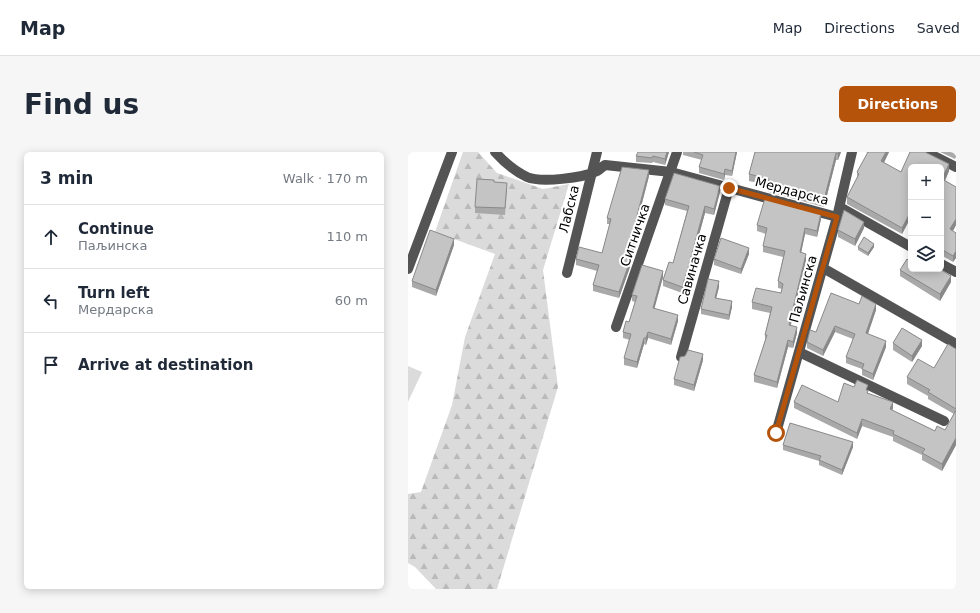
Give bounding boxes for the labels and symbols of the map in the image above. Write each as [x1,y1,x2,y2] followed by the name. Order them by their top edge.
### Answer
[754,174,830,208] street label: Мердарска
[720,179,738,197] route end
[556,184,582,234] street label: Лабска
[617,202,653,268] street label: Ситничка
[675,232,709,306] street label: Савиначка
[786,254,820,324] street label: Паљинска
[767,424,785,442] route start

